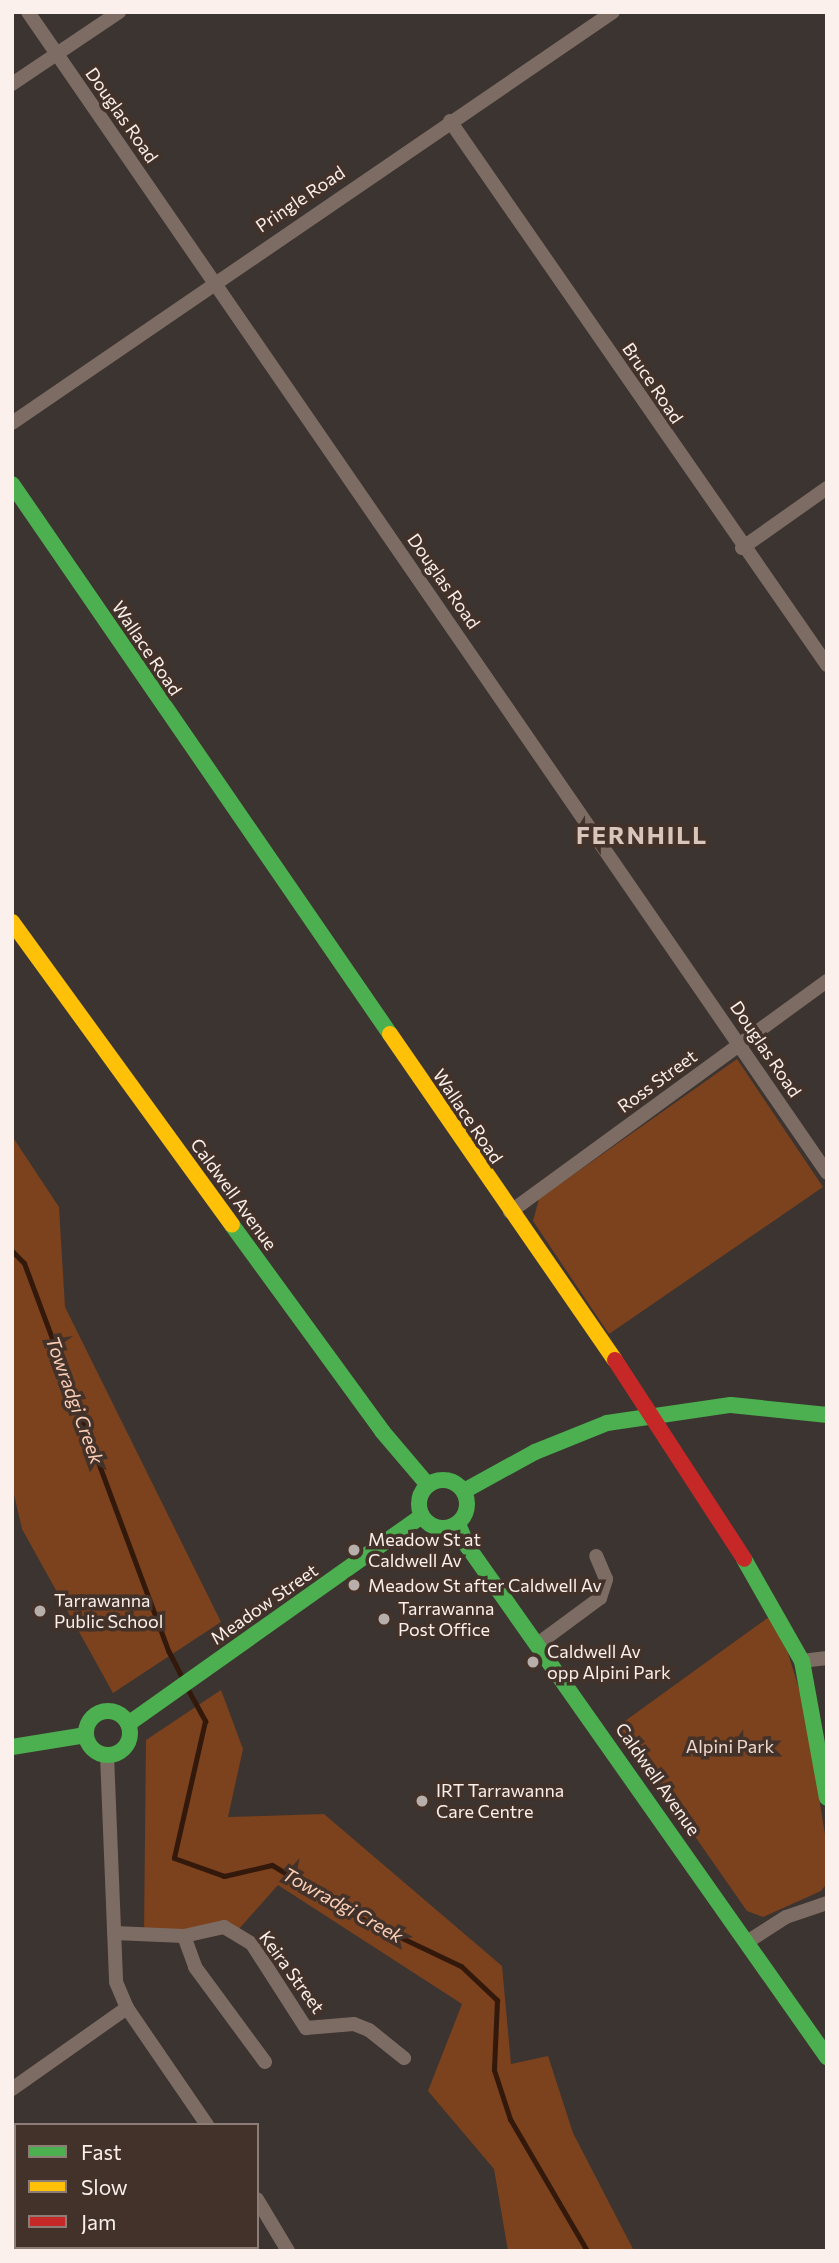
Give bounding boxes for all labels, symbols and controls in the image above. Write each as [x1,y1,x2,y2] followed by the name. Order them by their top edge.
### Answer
[81,63,163,167] street label: Douglas Road
[251,161,349,237] street label: Pringle Road
[618,339,688,427] street label: Bruce Road
[403,529,485,633] street label: Douglas Road
[107,597,187,699] street label: Wallace Road
[577,821,707,849] district label: FERNHILL
[726,997,806,1101] street label: Douglas Road
[613,1045,701,1117] street label: Ross Street
[428,1065,508,1167] street label: Wallace Road
[186,1134,282,1254] street label: Caldwell Avenue
[41,1333,109,1467] water label: Towradgi Creek
[368,1529,481,1572] place label: Meadow St at Caldwell Av
[346,1542,362,1558] marker: Meadow St at Caldwell Av
[206,1559,322,1649] street label: Meadow Street
[368,1574,602,1596] place label: Meadow St after Caldwell Av
[346,1577,362,1593] marker: Meadow St after Caldwell Av
[54,1590,163,1632] place label: Tarrawanna Public School
[398,1598,494,1640] place label: Tarrawanna Post Office
[32,1603,48,1619] marker: Tarrawanna Public School
[376,1611,392,1627] marker: Tarrawanna Post Office
[547,1641,671,1684] place label: Caldwell Av opp Alpini Park
[525,1654,541,1670] marker: Caldwell Av opp Alpini Park
[611,1718,705,1840] street label: Caldwell Avenue
[686,1735,774,1757] park label: Alpini Park
[436,1780,564,1823] place label: IRT Tarrawanna Care Centre
[414,1793,430,1809] marker: IRT Tarrawanna Care Centre
[279,1862,407,1948] water label: Towradgi Creek
[255,1927,329,2017] street label: Keira Street
[14,2123,259,2249] legend
[81,2139,122,2164] text: Fast
[81,2174,128,2199] text: Slow
[81,2209,116,2234] text: Jam

